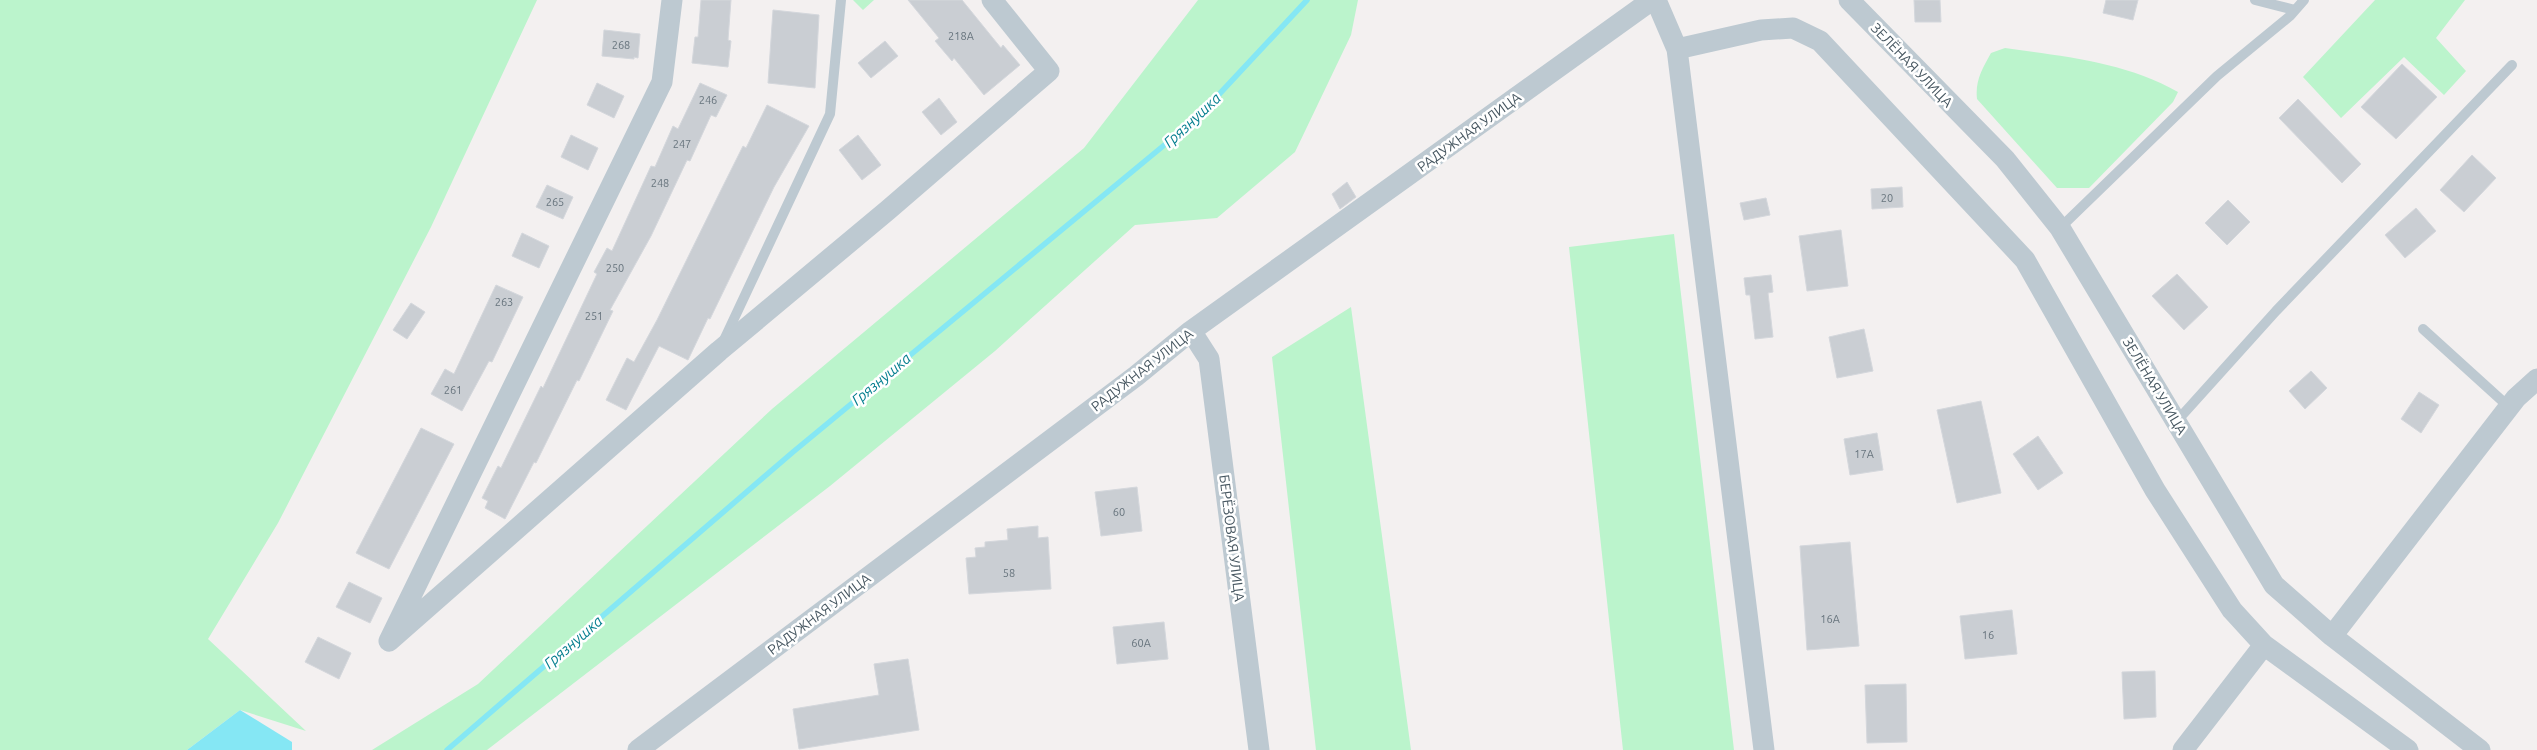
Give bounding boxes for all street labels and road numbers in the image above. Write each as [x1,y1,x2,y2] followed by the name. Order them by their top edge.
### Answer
[1868,20,1956,110] street label: ЗЕЛЁНАЯ УЛИЦА
[1414,89,1524,175] street label: РАДУЖНАЯ УЛИЦА
[1088,325,1196,415] street label: РАДУЖНАЯ УЛИЦА
[2120,335,2190,437] street label: ЗЕЛЁНАЯ УЛИЦА
[1216,474,1248,602] street label: БЕРЁЗОВАЯ УЛИЦА
[765,570,873,658] street label: РАДУЖНАЯ УЛИЦА

